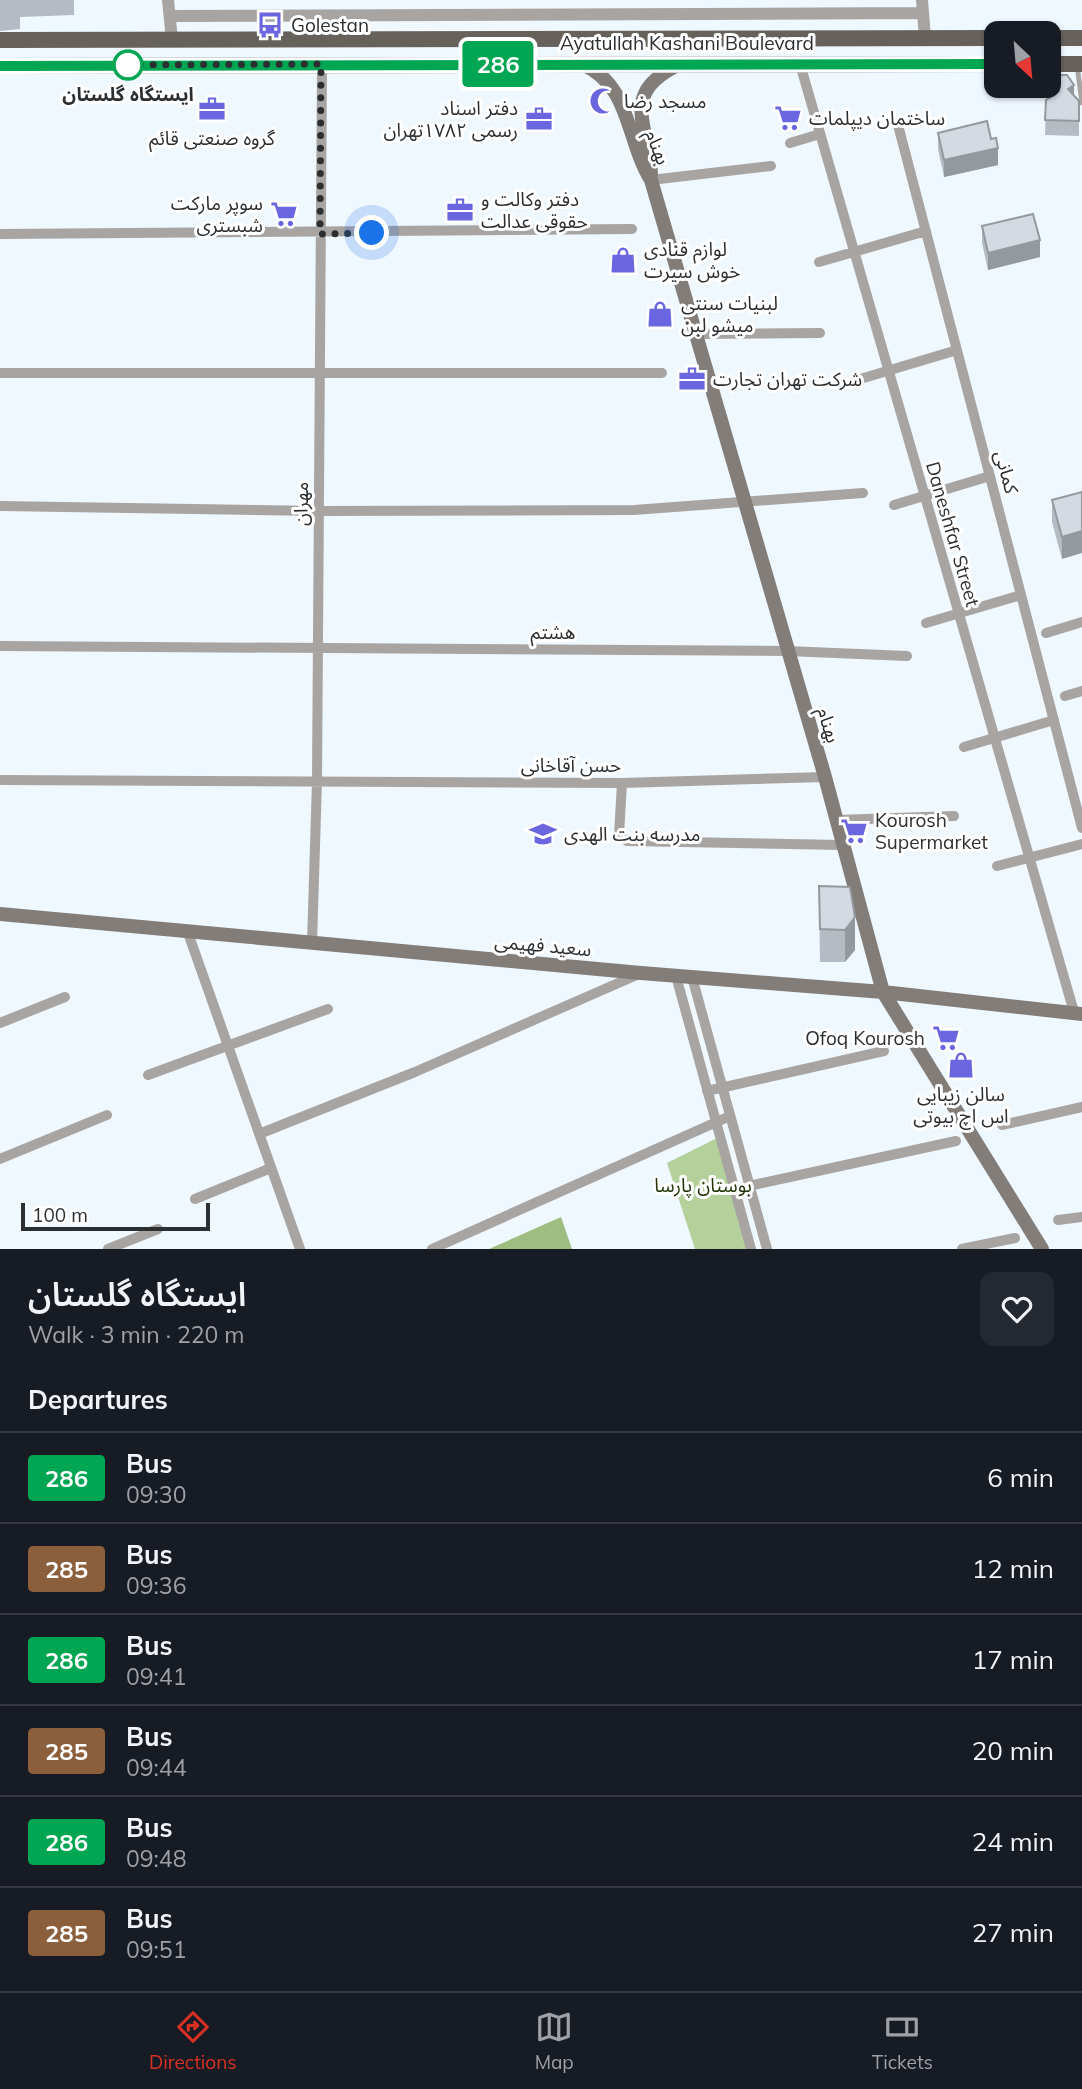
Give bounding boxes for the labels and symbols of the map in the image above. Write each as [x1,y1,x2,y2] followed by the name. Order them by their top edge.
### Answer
[255,10,285,40] bus stop icon: Golestan
[291,13,369,37] place label: Golestan
[984,21,1060,98] north arrow
[560,31,814,55] street label: Ayatullah Kashani Boulevard
[458,41,538,87] line badge: 286
[113,50,143,80] marker: ایستگاه گلستان
[62,82,194,106] place label: ایستگاه گلستان
[588,86,618,116] mosque icon: مسجد رضا
[624,89,706,113] place label: مسجد رضا
[197,94,227,124] office icon: گروه صنعتی قائم
[383,96,518,142] place label: دفتر اسناد رسمی ۱۷۸۲تهران
[773,103,803,133] supermarket icon: ساختمان دیپلمات
[524,104,554,134] office icon: دفتر اسناد رسمی ۱۷۸۲تهران
[809,106,945,131] place label: ساختمان دیپلمات
[149,126,276,153] place label: گروه صنعتی قائم
[637,126,676,169] street label: بهنام
[481,187,588,233] place label: دفتر وکالت و حقوقی عدالت
[171,191,263,237] place label: سوپر مارکت شبستری
[445,195,475,225] office icon: دفتر وکالت و حقوقی عدالت
[269,199,299,229] supermarket icon: سوپر مارکت شبستری
[354,215,389,250] your location
[644,237,740,283] place label: لوازم قنادی خوش سیرت
[608,245,638,275] shop icon: لوازم قنادی خوش سیرت
[681,291,778,337] place label: لبنیات سنتی میشو لبن
[645,299,675,329] shop icon: لبنیات سنتی میشو لبن
[677,364,707,394] office icon: شرکت تهران تجارت
[713,367,862,391] place label: شرکت تهران تجارت
[990,448,1025,497] street label: کمانی
[921,459,985,610] street label: Daneshfar Street
[289,482,313,526] street label: مهران
[531,620,576,647] street label: هشتم
[809,704,846,747] street label: بهنام
[521,753,621,777] street label: حسن آقاخانی
[875,808,988,854] place label: Kourosh Supermarket
[839,816,869,846] supermarket icon: Kourosh Supermarket
[528,819,558,849] school or university icon: مدرسه بنت الهدی
[564,822,701,846] place label: مدرسه بنت الهدی
[494,929,592,961] street label: سعید فهیمی
[931,1023,961,1053] supermarket icon: Ofoq Kourosh
[805,1026,925,1050] place label: Ofoq Kourosh
[946,1050,976,1080] shop icon: سالن زیبایی اس اچ بیوتی
[913,1082,1009,1130] place label: سالن زیبایی اس اچ بیوتی
[654,1173,752,1198] park label: بوستان پارسا
[21,1200,210,1232] scale bar

